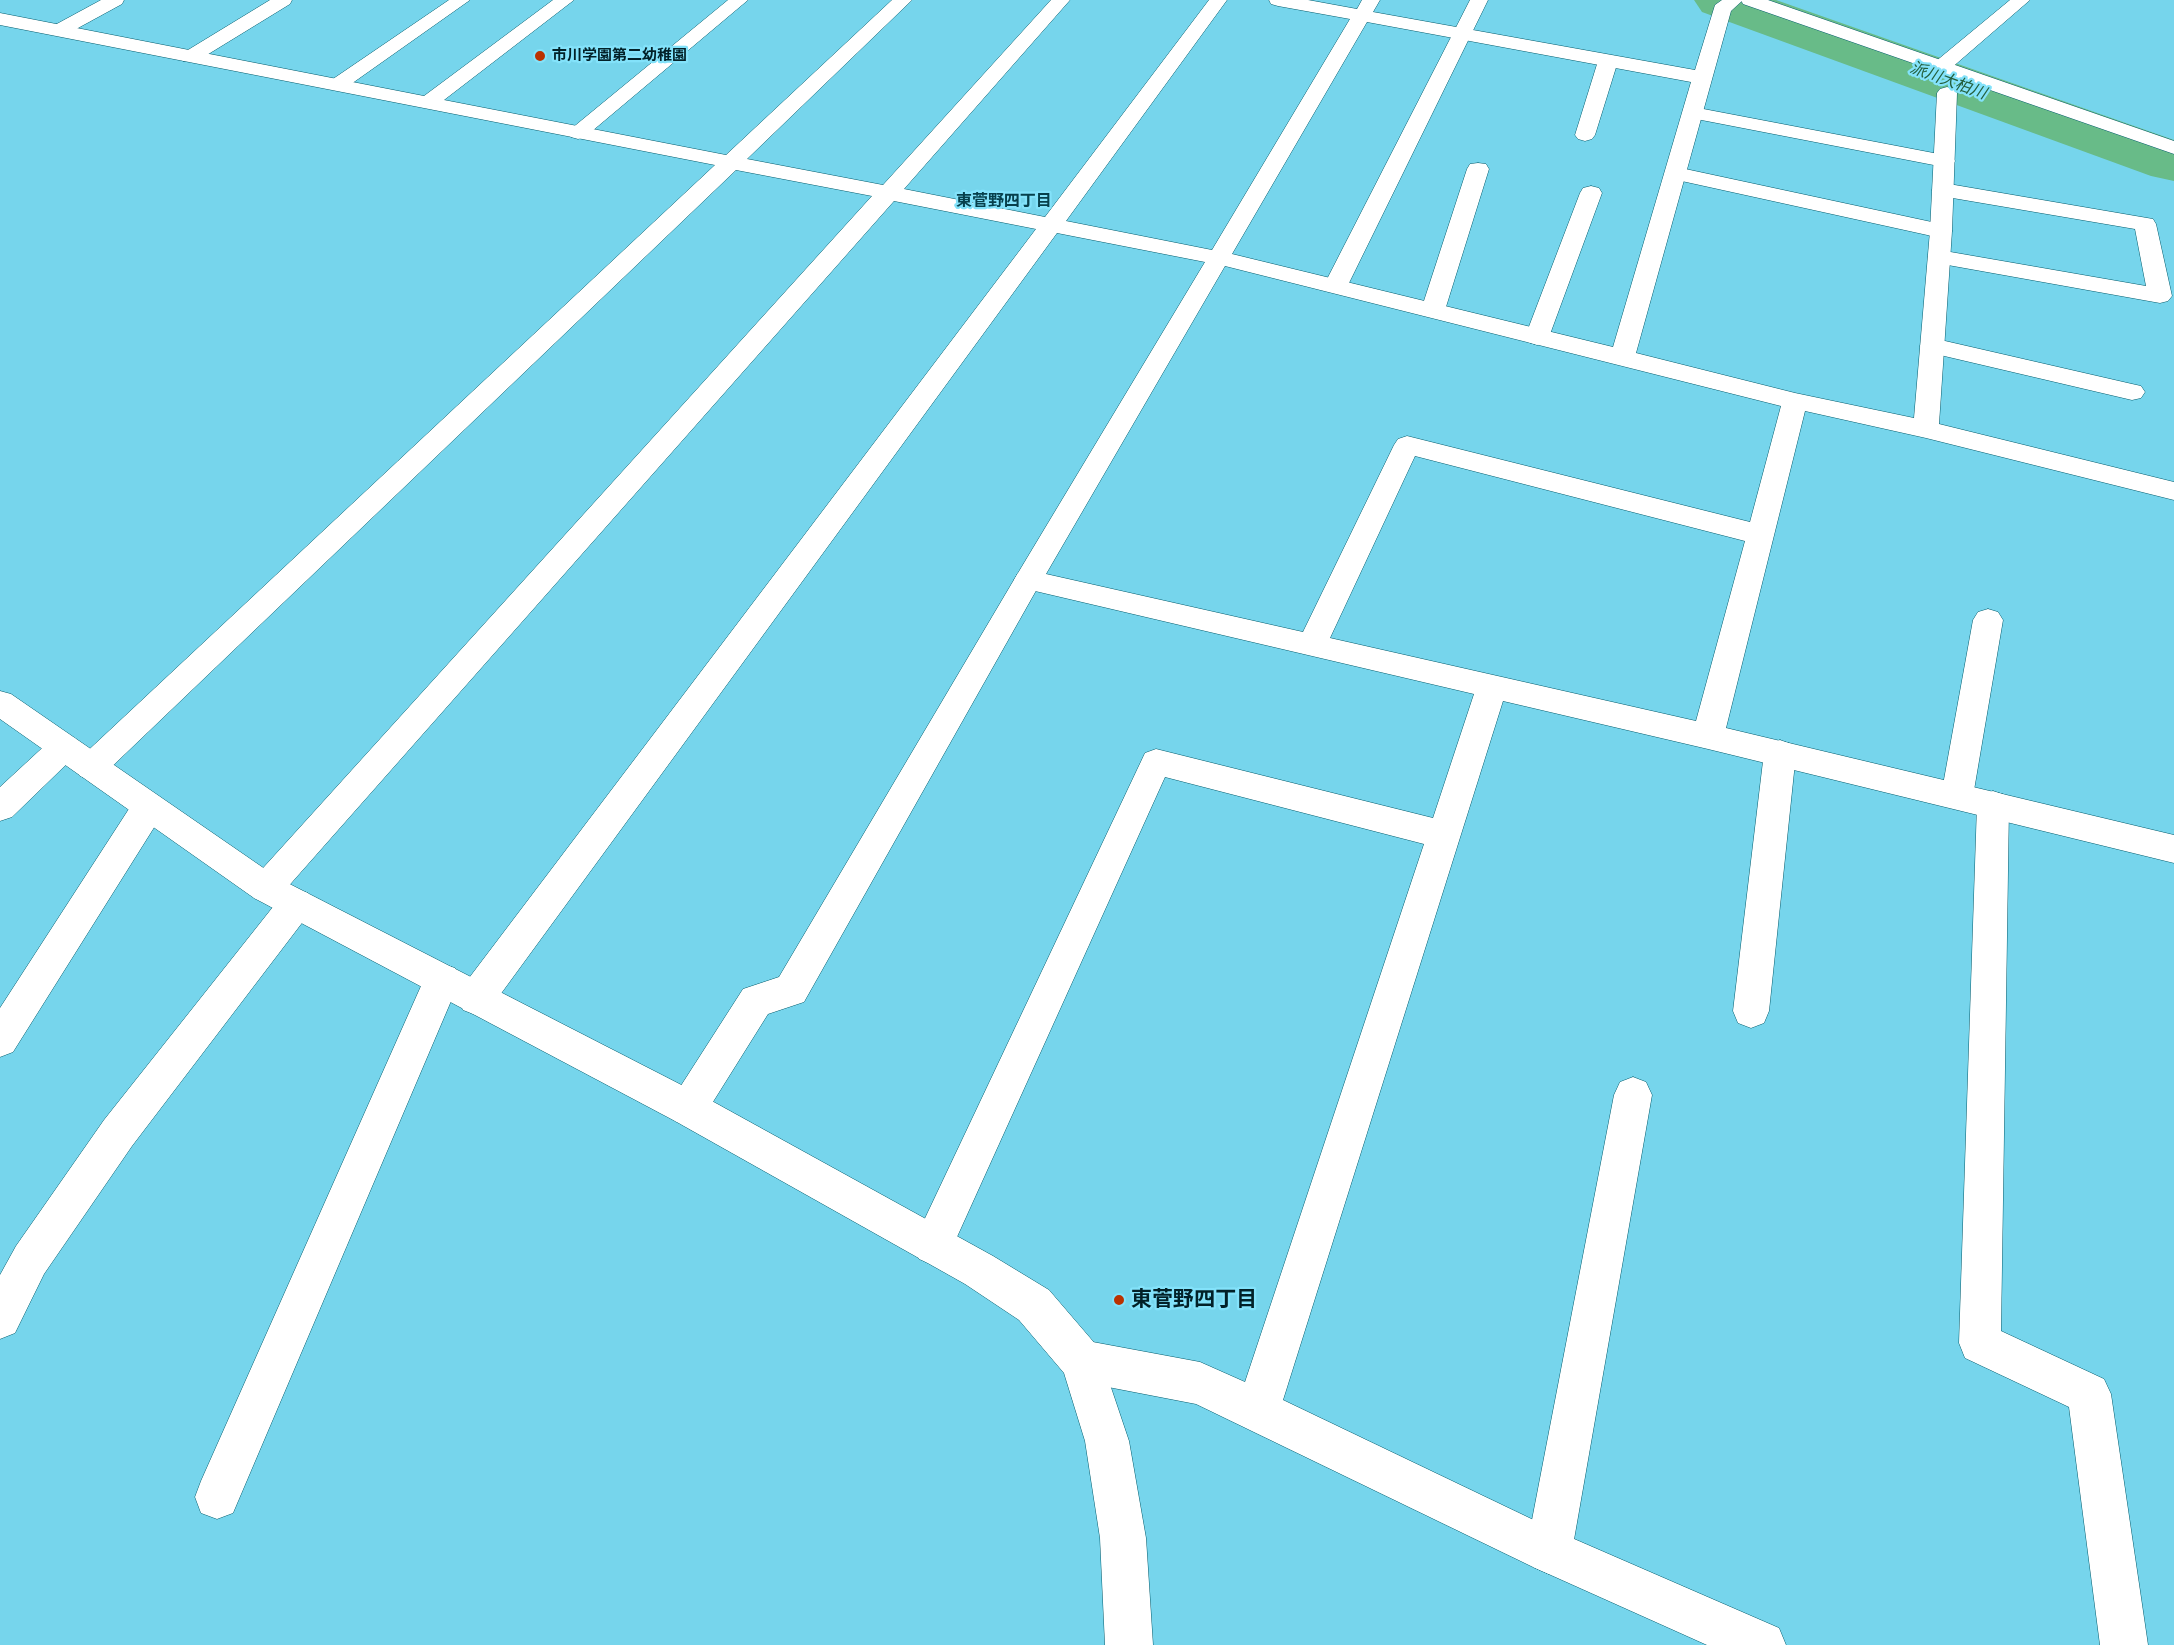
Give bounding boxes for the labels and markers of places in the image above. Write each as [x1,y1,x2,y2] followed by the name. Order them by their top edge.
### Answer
[552,47,687,65] place label: 市川学園第二幼稚園
[533,49,547,63] marker: 市川学園第二幼稚園
[1131,1287,1257,1313] place label: 東菅野四丁目
[1112,1293,1126,1307] marker: 東菅野四丁目

